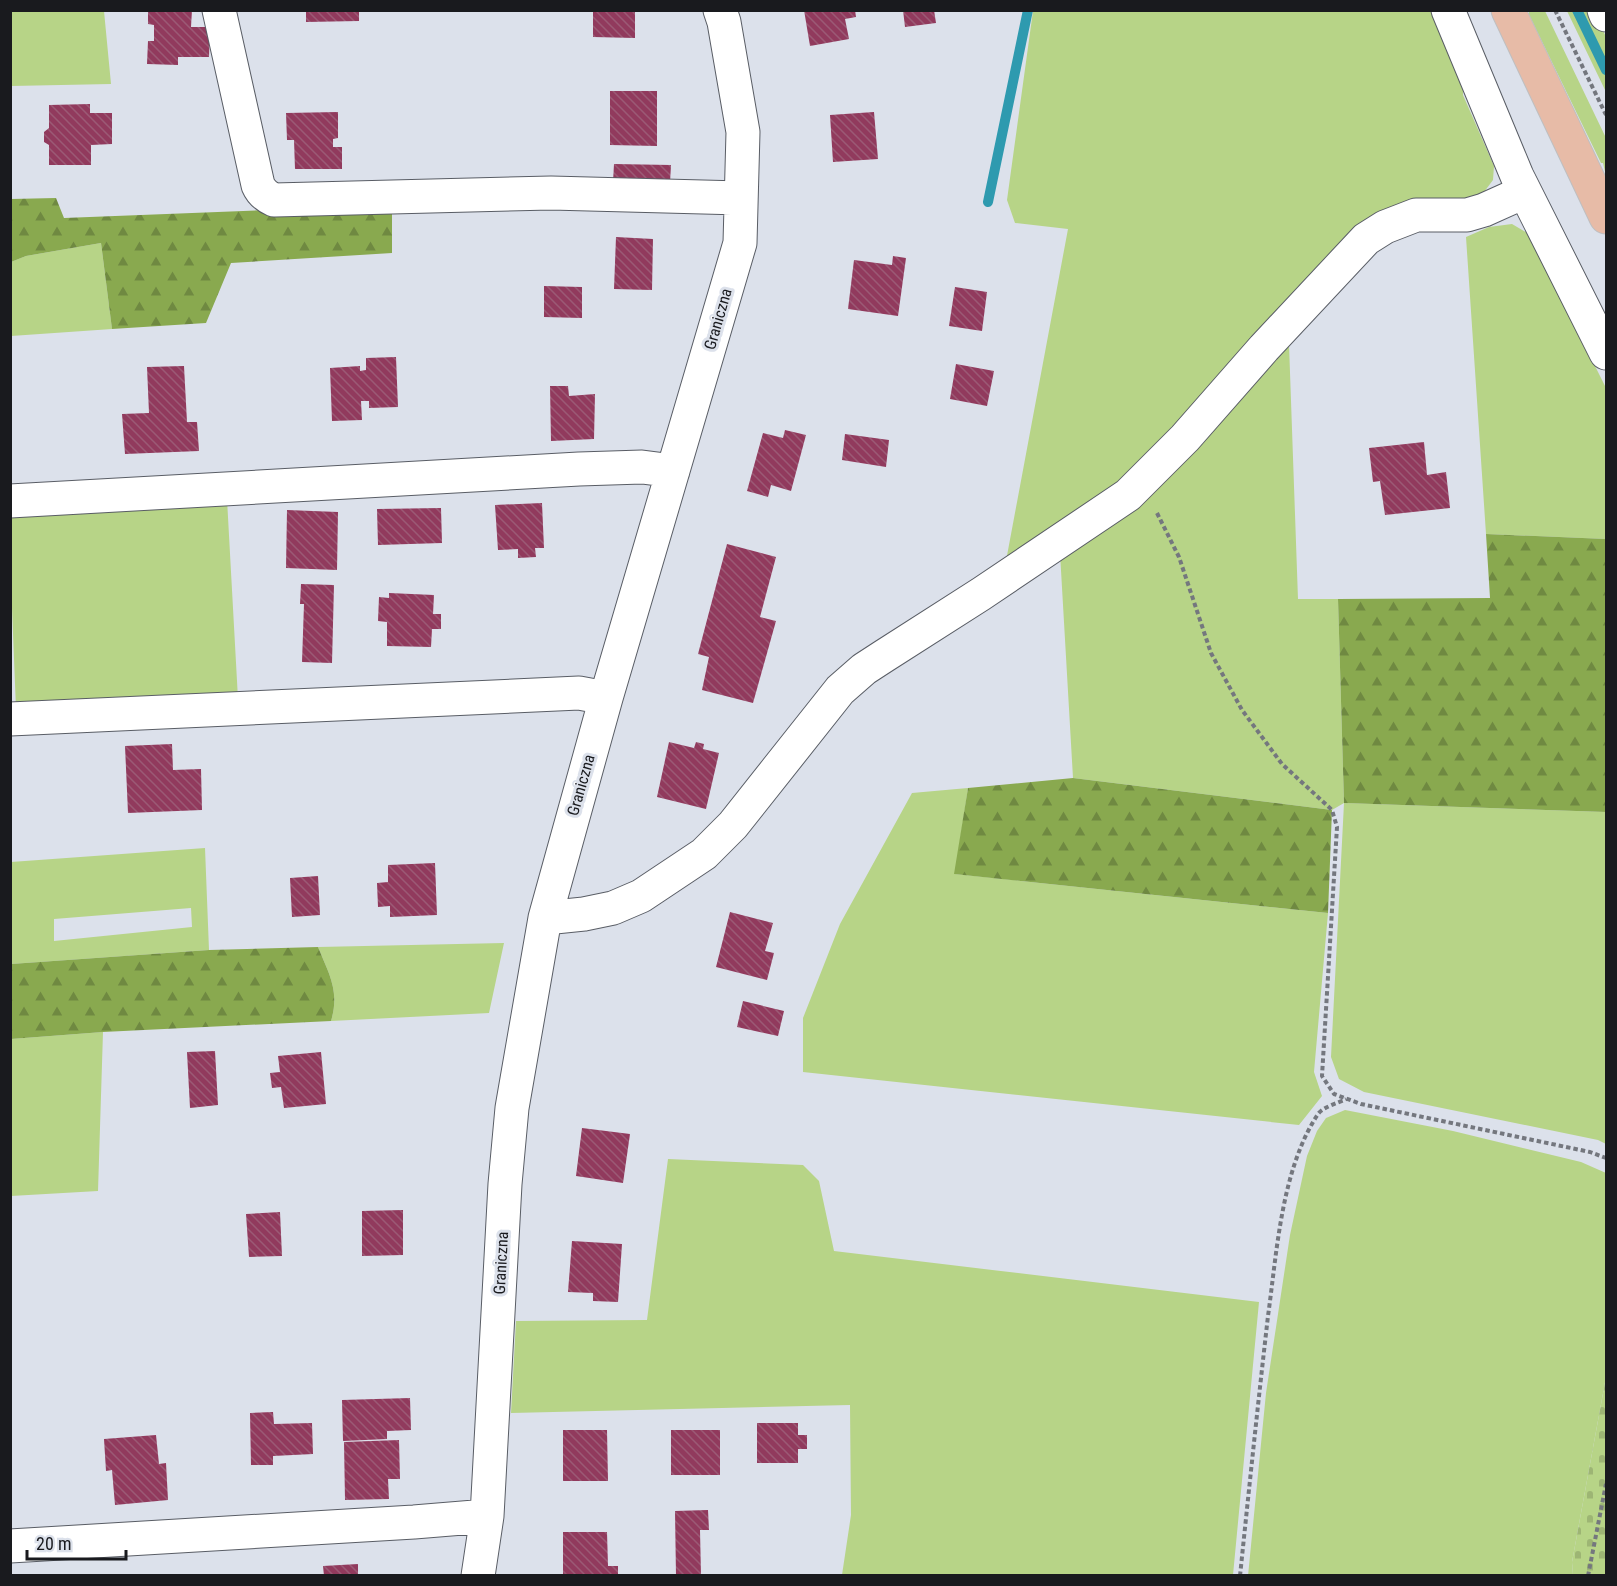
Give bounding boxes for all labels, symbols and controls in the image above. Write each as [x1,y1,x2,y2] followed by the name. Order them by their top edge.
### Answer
[700,286,736,352] street label: Graniczna
[563,752,599,818] street label: Graniczna
[490,1231,512,1295] street label: Graniczna
[27,1523,126,1561] scale bar
[36,1533,71,1554] text: 20 m

